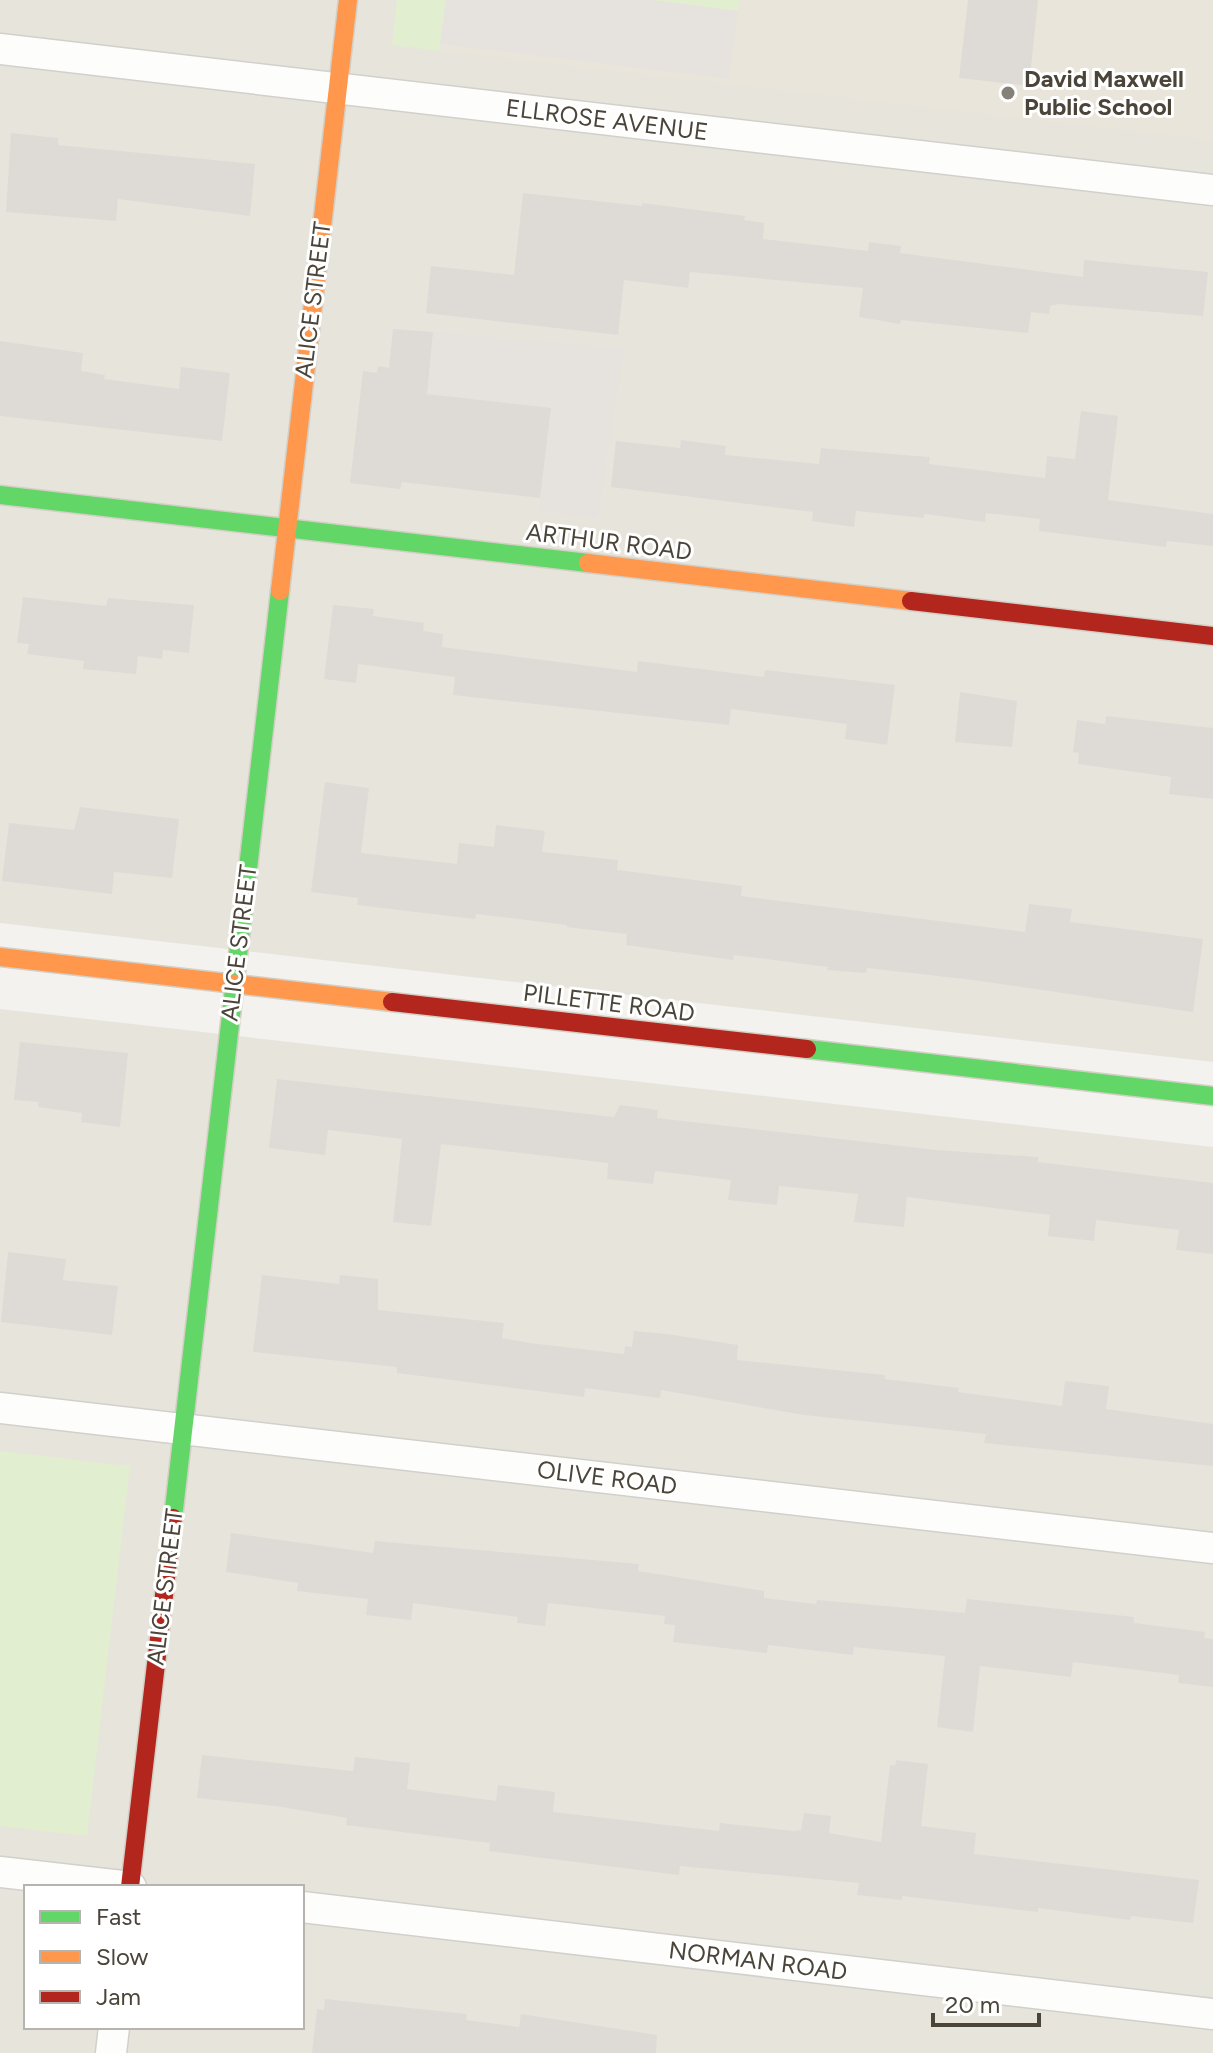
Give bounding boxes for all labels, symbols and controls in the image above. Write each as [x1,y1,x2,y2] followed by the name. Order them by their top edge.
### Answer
[1024,64,1184,121] place label: David Maxwell Public School
[999,84,1017,102] marker: David Maxwell Public School
[504,93,710,146] street label: ELLROSE AVENUE
[289,220,336,380] street label: ALICE STREET
[525,517,694,566] street label: ARTHUR ROAD
[215,863,262,1023] street label: ALICE STREET
[522,978,696,1027] street label: PILLETTE ROAD
[535,1455,679,1500] street label: OLIVE ROAD
[141,1507,188,1667] street label: ALICE STREET
[24,1885,304,2029] legend
[96,1902,141,1931] text: Fast
[667,1935,849,1986] street label: NORMAN ROAD
[96,1942,149,1971] text: Slow
[933,1977,1039,2027] scale bar
[96,1982,141,2011] text: Jam
[945,1990,1000,2019] text: 20 m

